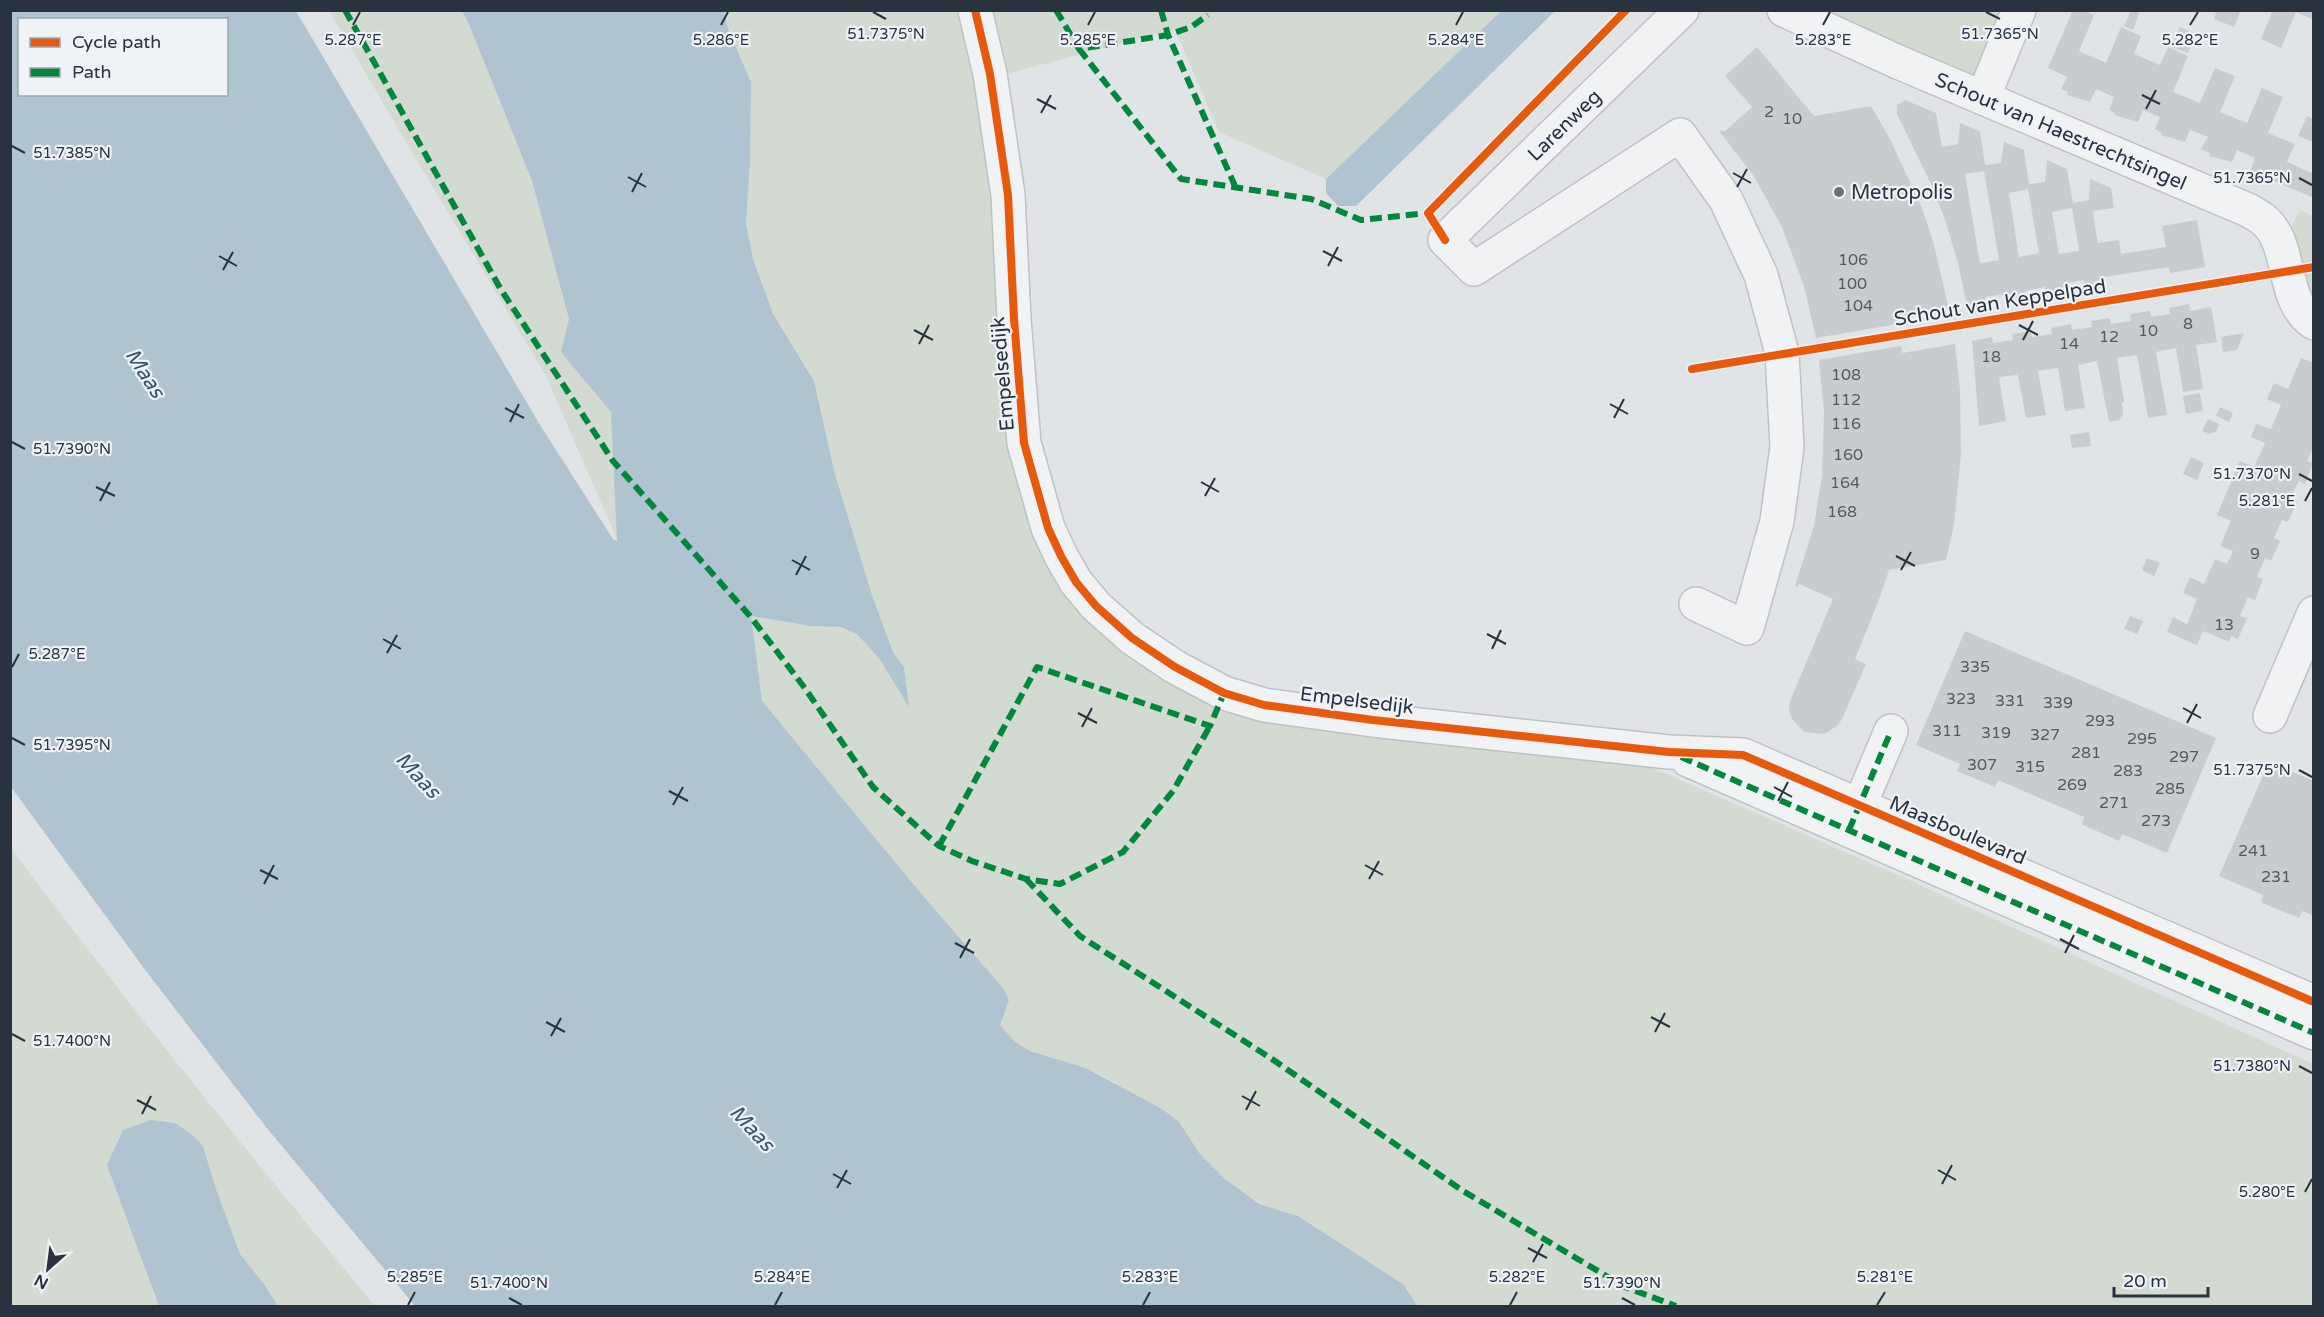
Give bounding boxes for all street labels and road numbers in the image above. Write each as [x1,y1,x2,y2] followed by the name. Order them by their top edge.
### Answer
[1931,68,2190,196] street label: Schout van Haestrechtsingel
[1523,85,1607,167] street label: Larenweg
[1893,274,2108,332] street label: Schout van Keppelpad
[986,316,1020,432] street label: Empelsedijk
[1299,682,1415,720] street label: Empelsedijk
[1886,791,2030,871] street label: Maasboulevard

